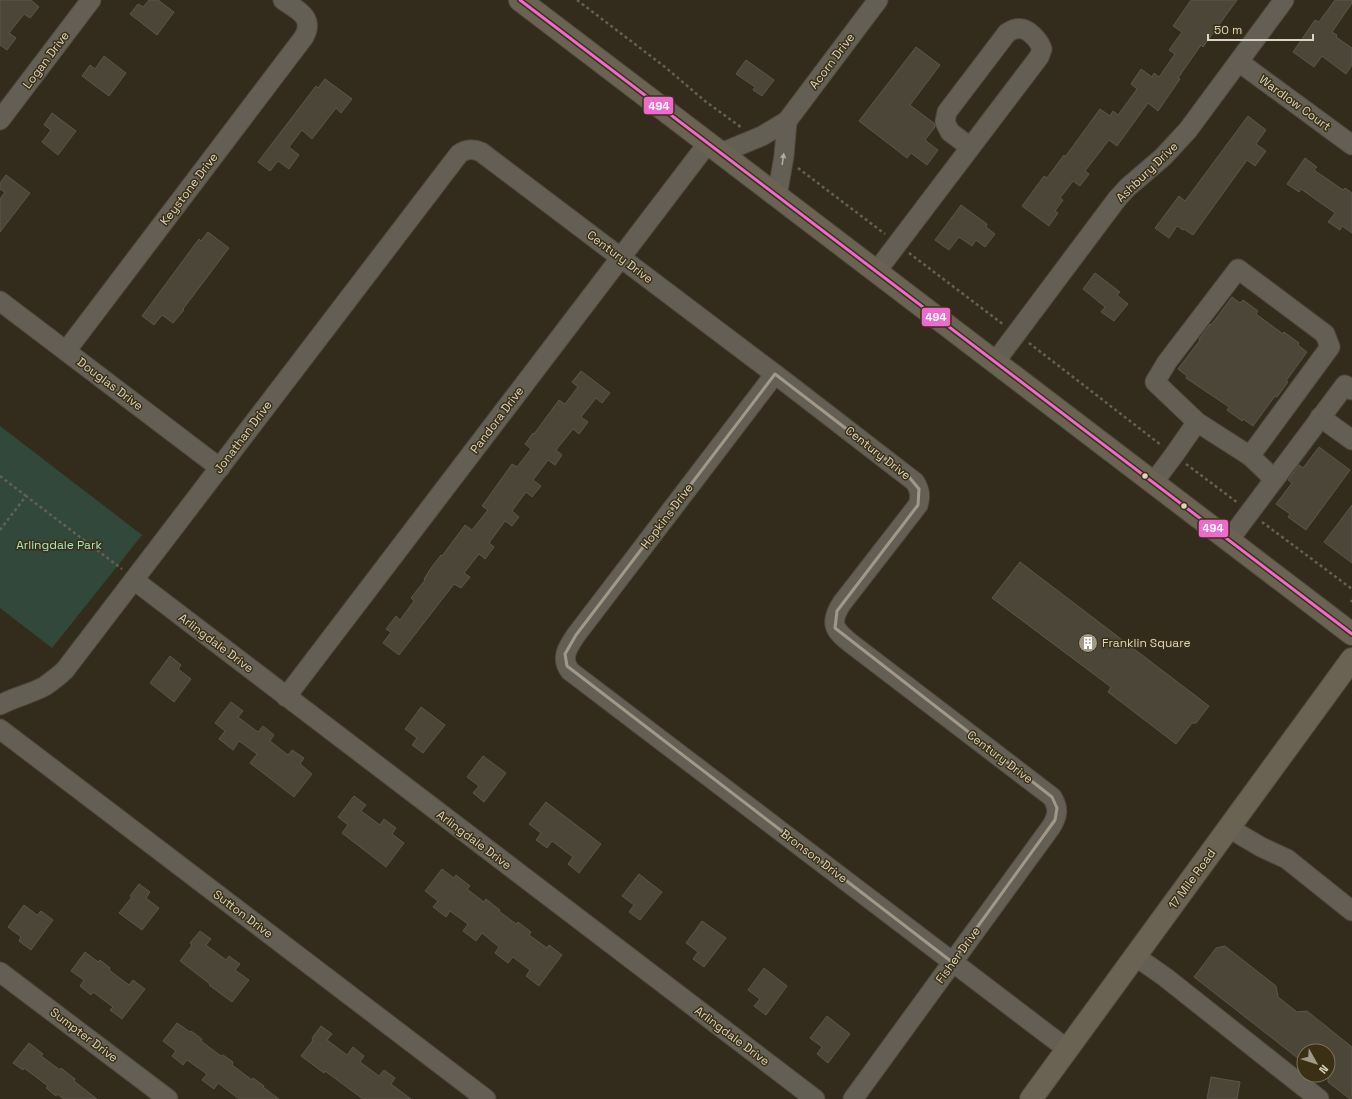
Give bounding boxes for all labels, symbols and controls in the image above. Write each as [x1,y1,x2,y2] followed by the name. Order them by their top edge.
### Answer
[1208,16,1313,42] scale bar
[1214,22,1242,38] text: 50 m
[19,28,73,92] street label: Logan Drive
[806,30,858,92] street label: Acorn Drive
[1256,72,1334,134] street label: Wardlow Court
[643,96,674,115] line badge: 494
[649,99,669,113] text: 494
[1113,138,1181,206] street label: Ashbury Drive
[157,150,221,228] street label: Keystone Drive
[780,153,786,165] one-way arrow
[584,227,656,287] street label: Century Drive
[921,307,951,327] line badge: 494
[926,310,946,324] text: 494
[74,354,146,414] street label: Douglas Drive
[467,383,527,457] street label: Pandora Drive
[210,397,276,477] street label: Jonathan Drive
[842,423,914,483] street label: Century Drive
[1140,471,1150,481] unlabelled marker
[637,480,697,552] street label: Hopkins Drive
[1179,501,1189,511] unlabelled marker
[1198,519,1229,538] line badge: 494
[1203,521,1223,535] text: 494
[16,537,102,553] park label: Arlingdale Park
[175,610,257,676] street label: Arlingdale Drive
[1077,632,1099,654] building icon: Franklin Square
[1102,635,1191,651] place label: Franklin Square
[964,727,1036,787] street label: Century Drive
[433,807,515,873] street label: Arlingdale Drive
[777,826,851,886] street label: Bronson Drive
[1165,846,1219,912] street label: 17 Mile Road
[210,886,276,942] street label: Sutton Drive
[932,923,984,987] street label: Fisher Drive
[691,1003,773,1069] street label: Arlingdale Drive
[47,1004,121,1066] street label: Sumpter Drive
[1296,1043,1336,1083] north arrow
[1316,1062,1332,1077] text: N

